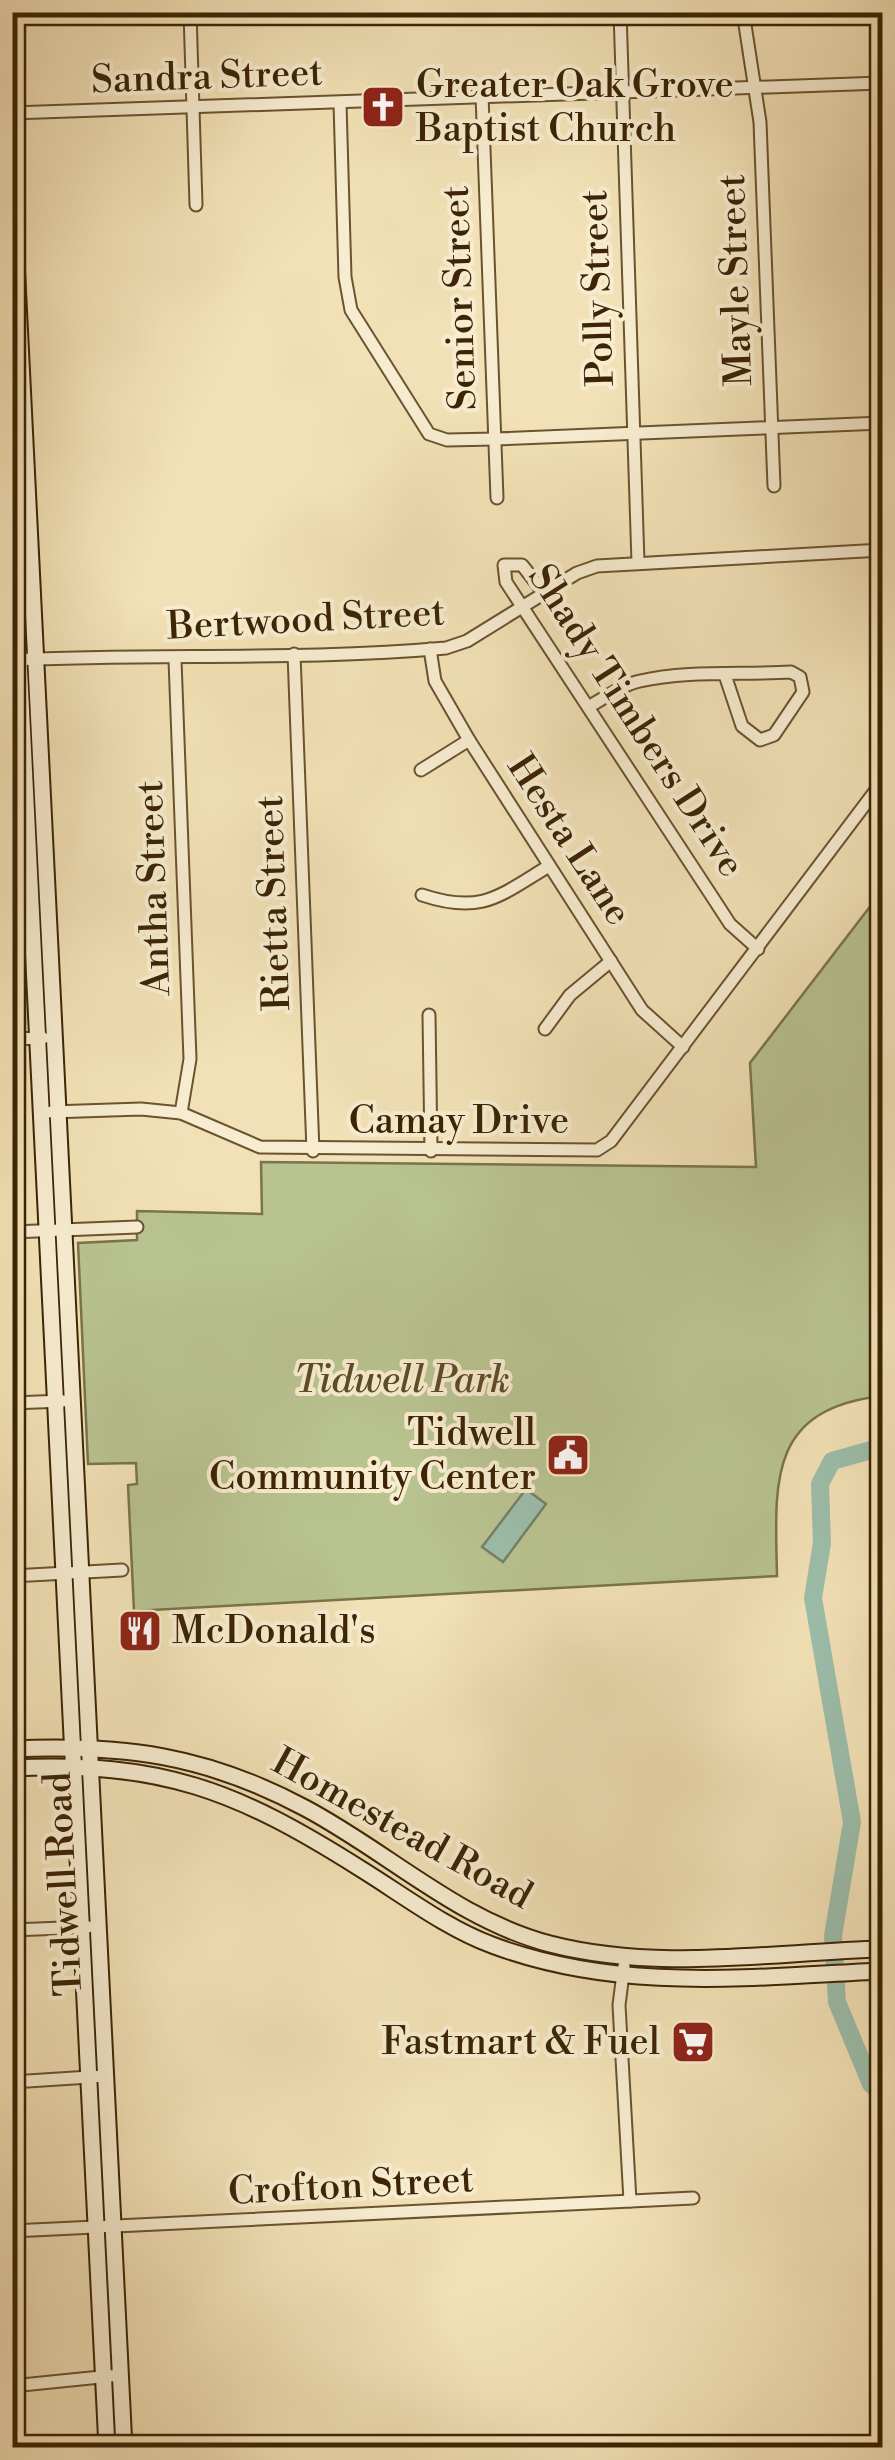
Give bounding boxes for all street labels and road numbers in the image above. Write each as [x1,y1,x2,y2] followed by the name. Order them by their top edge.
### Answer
[90,49,324,105] street label: Sandra Street
[709,173,763,387] street label: Mayle Street
[433,185,487,411] street label: Senior Street
[571,189,625,387] street label: Polly Street
[517,556,755,886] street label: Shady Timbers Drive
[165,589,446,651] street label: Bertwood Street
[496,746,642,934] street label: Hesta Lane
[127,779,181,998] street label: Antha Street
[247,794,301,1012] street label: Rietta Street
[349,1098,569,1145] street label: Camay Drive
[264,1738,541,1920] street label: Homestead Road
[35,1770,93,1997] street label: Tidwell Road
[227,2156,475,2216] street label: Crofton Street

